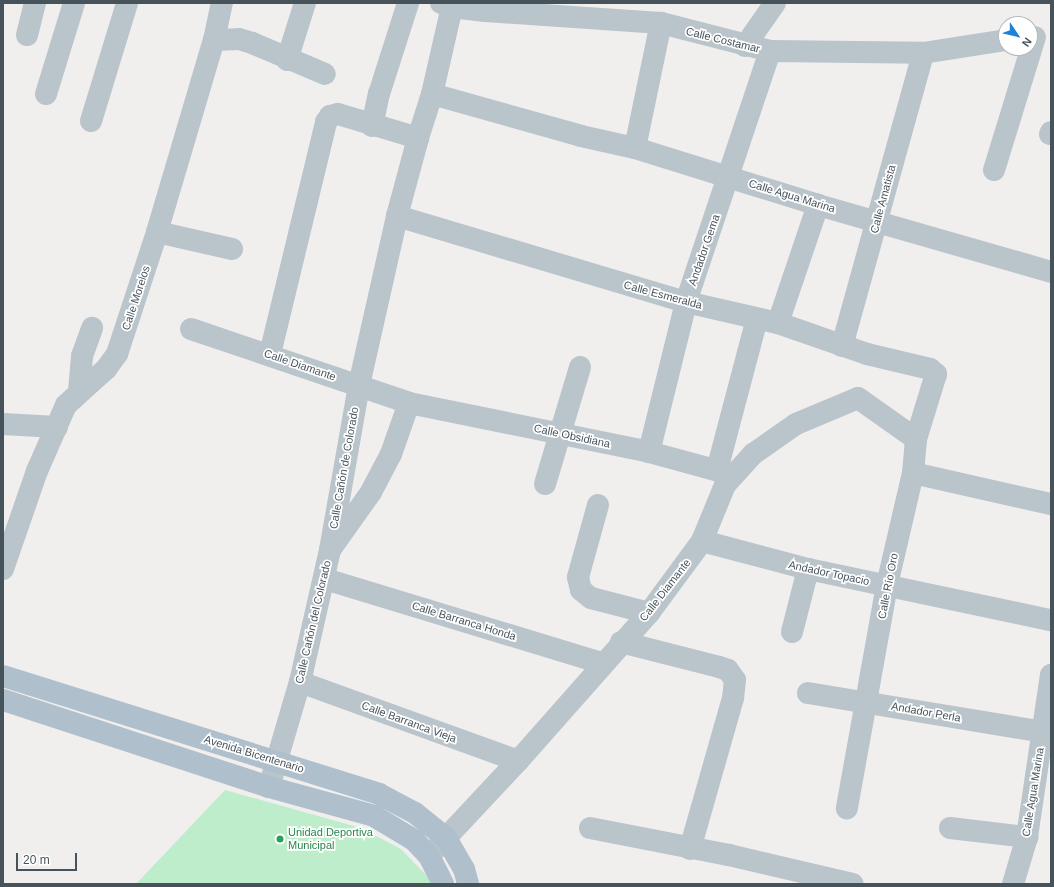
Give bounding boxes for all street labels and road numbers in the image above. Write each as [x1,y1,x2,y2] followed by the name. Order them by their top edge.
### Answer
[685,24,761,56] street label: Calle Costamar
[867,163,899,235] street label: Calle Amatista
[747,176,837,216] street label: Calle Agua Marina
[686,213,722,287] street label: Andador Gema
[119,264,153,332] street label: Calle Morelos
[622,278,704,312] street label: Calle Esmeralda
[262,347,338,383] street label: Calle Diamante
[327,406,361,530] street label: Calle Cañón de Colorado
[533,421,611,451] street label: Calle Obsidiana
[875,552,901,620] street label: Calle Río Oro
[637,556,693,624] street label: Calle Diamante
[787,558,871,588] street label: Andador Topacio
[292,559,334,685] street label: Calle Cañón del Colorado
[410,599,518,643] street label: Calle Barranca Honda
[360,699,458,745] street label: Calle Barranca Vieja
[890,699,962,725] street label: Andador Perla
[202,733,306,775] street label: Avenida Bicentenario
[1019,746,1047,838] street label: Calle Agua Marina

